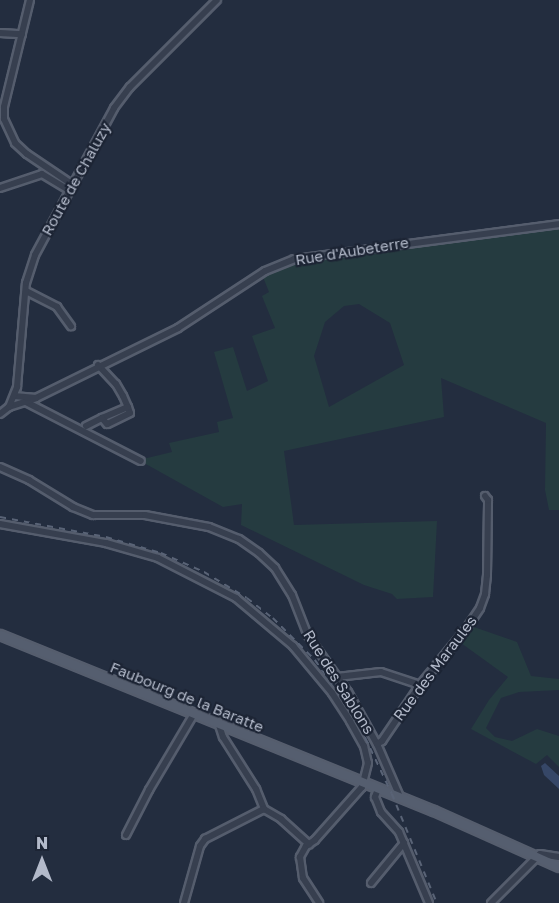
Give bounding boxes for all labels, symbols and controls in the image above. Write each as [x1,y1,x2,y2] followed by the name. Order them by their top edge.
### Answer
[38,119,114,239] street label: Route de Chaluzy
[294,233,410,269] street label: Rue d'Aubeterre
[390,612,480,724] street label: Rue des Maraules
[300,627,378,737] street label: Rue des Sablons
[108,658,266,736] street label: Faubourg de la Baratte
[12,831,72,891] north arrow
[36,833,48,853] text: N

